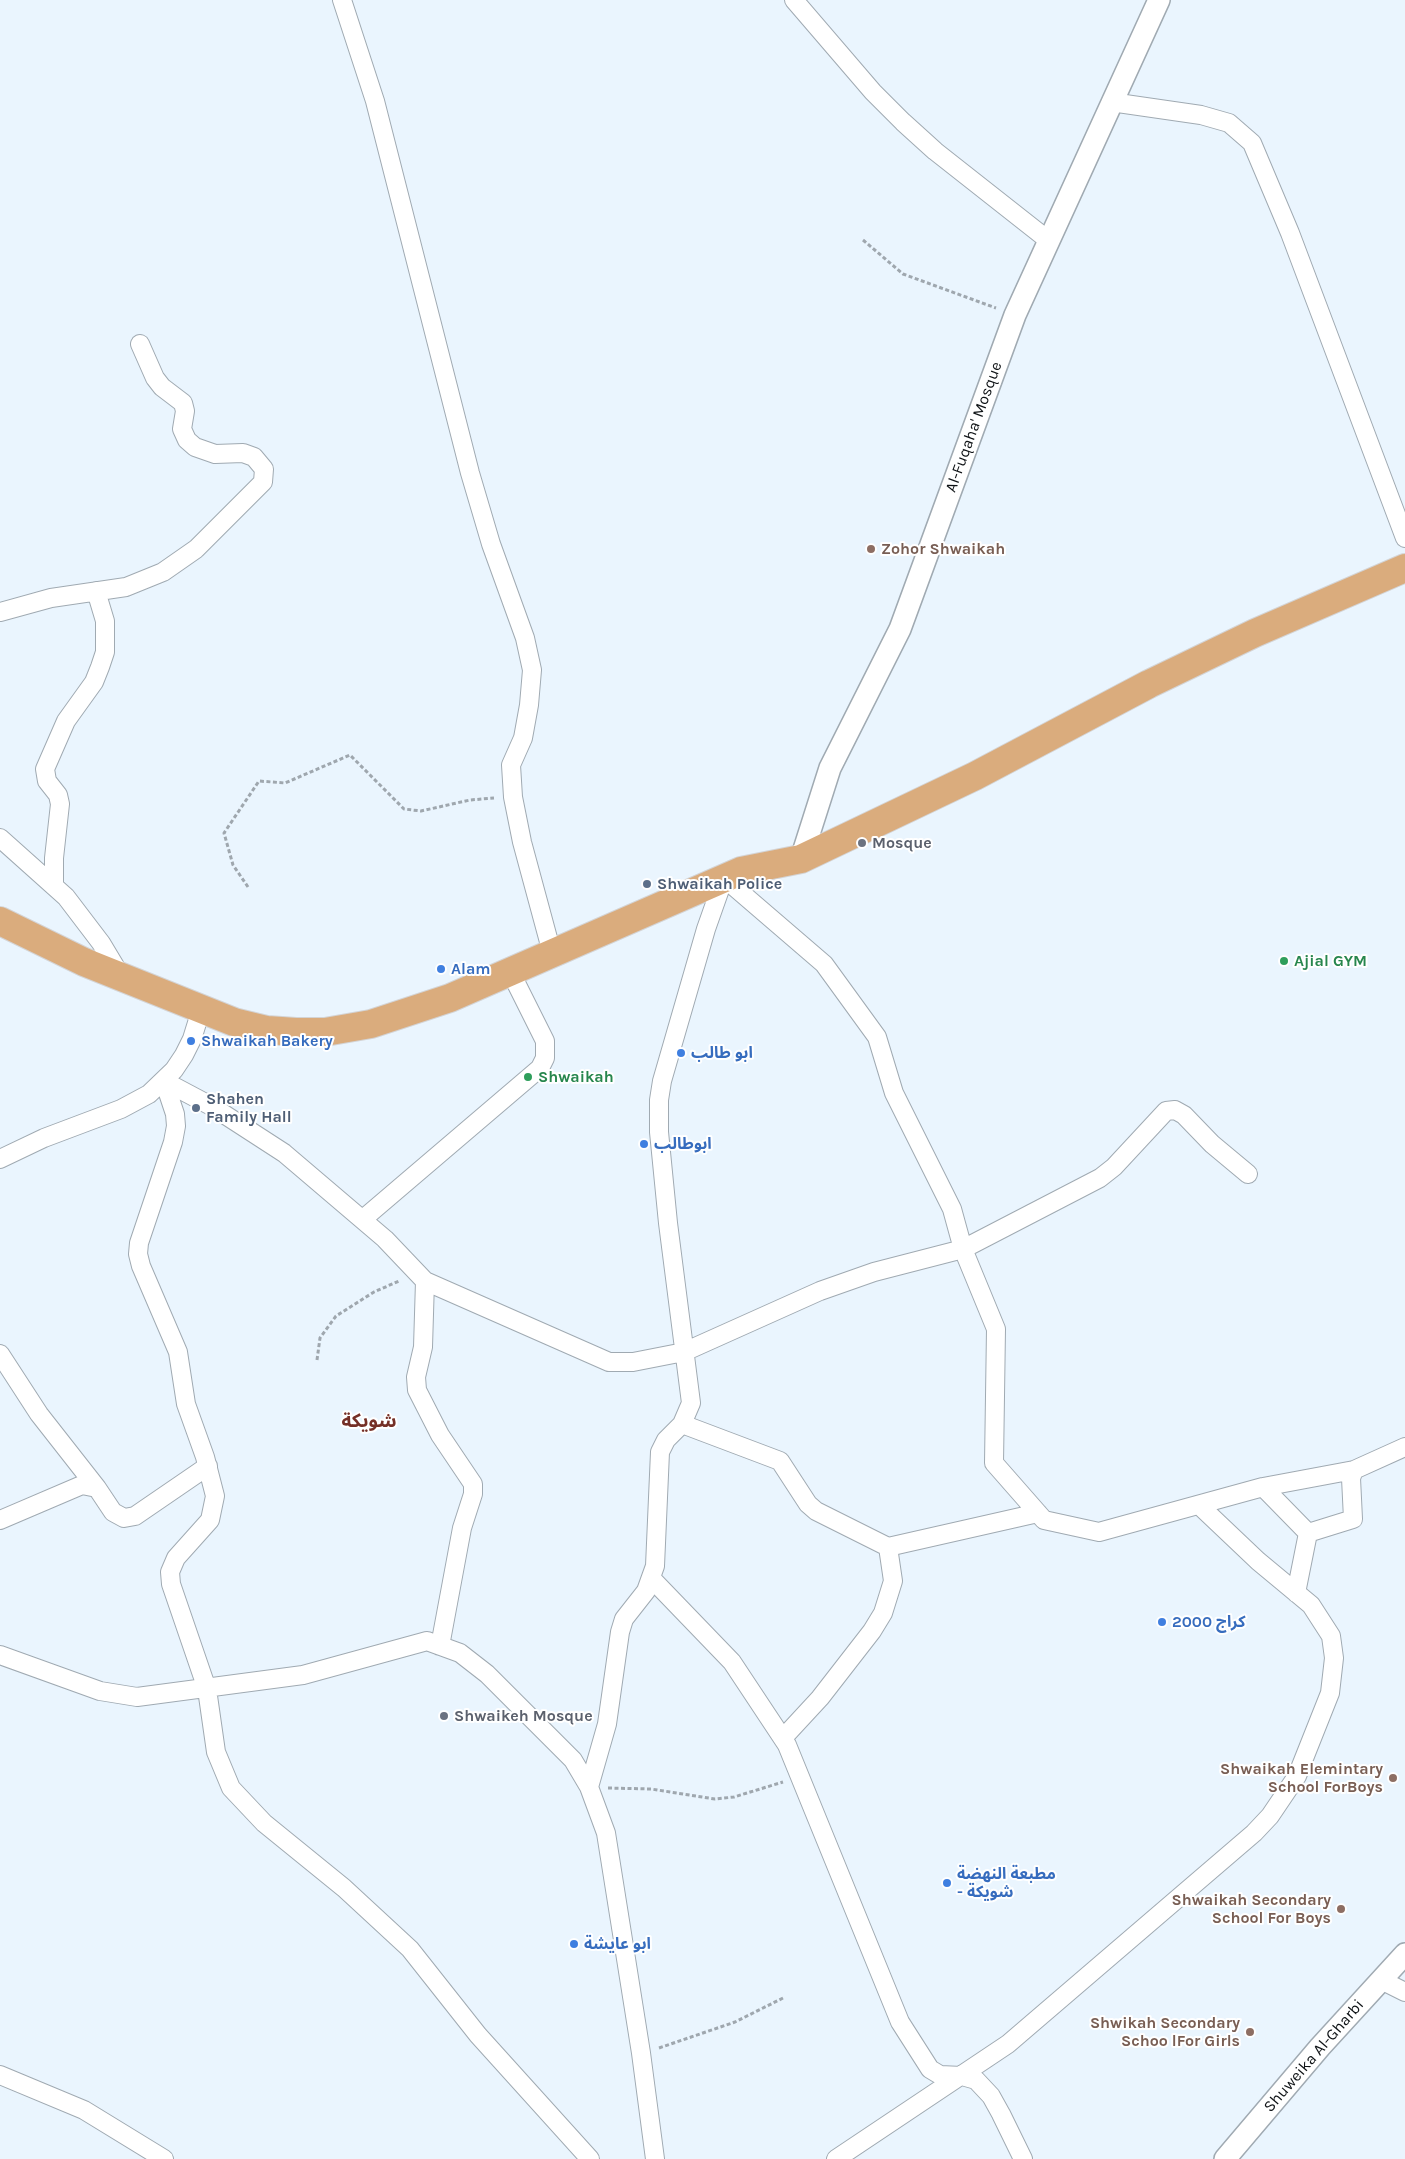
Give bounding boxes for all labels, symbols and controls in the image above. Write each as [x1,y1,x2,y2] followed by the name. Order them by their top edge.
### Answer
[941,359,1007,495] street label: Al-Fuqaha' Mosque
[881,539,1005,559] place label: Zohor Shwaikah
[865,543,877,555] marker: Zohor Shwaikah
[872,833,932,853] place label: Mosque
[856,837,868,849] marker: Mosque
[657,874,782,894] place label: Shwaikah Police
[641,878,653,890] marker: Shwaikah Police
[1294,951,1367,971] place label: Ajial GYM
[1278,955,1290,967] marker: Ajial GYM
[451,959,490,979] place label: Alam
[435,963,447,975] marker: Alam
[201,1031,333,1051] place label: Shwaikah Bakery
[185,1035,197,1047] marker: Shwaikah Bakery
[691,1043,753,1063] place label: ابو طالب
[675,1047,687,1059] marker: ابو طالب
[538,1067,614,1087] place label: Shwaikah
[522,1071,534,1083] marker: Shwaikah
[206,1089,292,1127] place label: Shahen Family Hall
[190,1102,202,1114] marker: Shahen Family Hall
[654,1134,712,1154] place label: ابوطالب
[638,1138,650,1150] marker: ابوطالب
[341,1411,397,1433] district label: شويكة
[1172,1612,1246,1632] place label: كراج 2000
[1156,1616,1168,1628] marker: كراج 2000
[454,1706,593,1726] place label: Shwaikeh Mosque
[438,1710,450,1722] marker: Shwaikeh Mosque
[1220,1759,1383,1797] place label: Shwaikah Elemintary School ForBoys
[1387,1772,1399,1784] marker: Shwaikah Elemintary School ForBoys
[957,1864,1056,1902] place label: مطبعة النهضة - شويكة
[941,1877,953,1889] marker: مطبعة النهضة - شويكة
[1172,1890,1331,1928] place label: Shwaikah Secondary School For Boys
[1335,1903,1347,1915] marker: Shwaikah Secondary School For Boys
[584,1934,651,1954] place label: ابو عايشة
[568,1938,580,1950] marker: ابو عايشة
[1260,1996,1368,2116] street label: Shuweika Al-Gharbi
[1090,2013,1240,2051] place label: Shwikah Secondary Schoo lFor Girls
[1244,2026,1256,2038] marker: Shwikah Secondary Schoo lFor Girls

